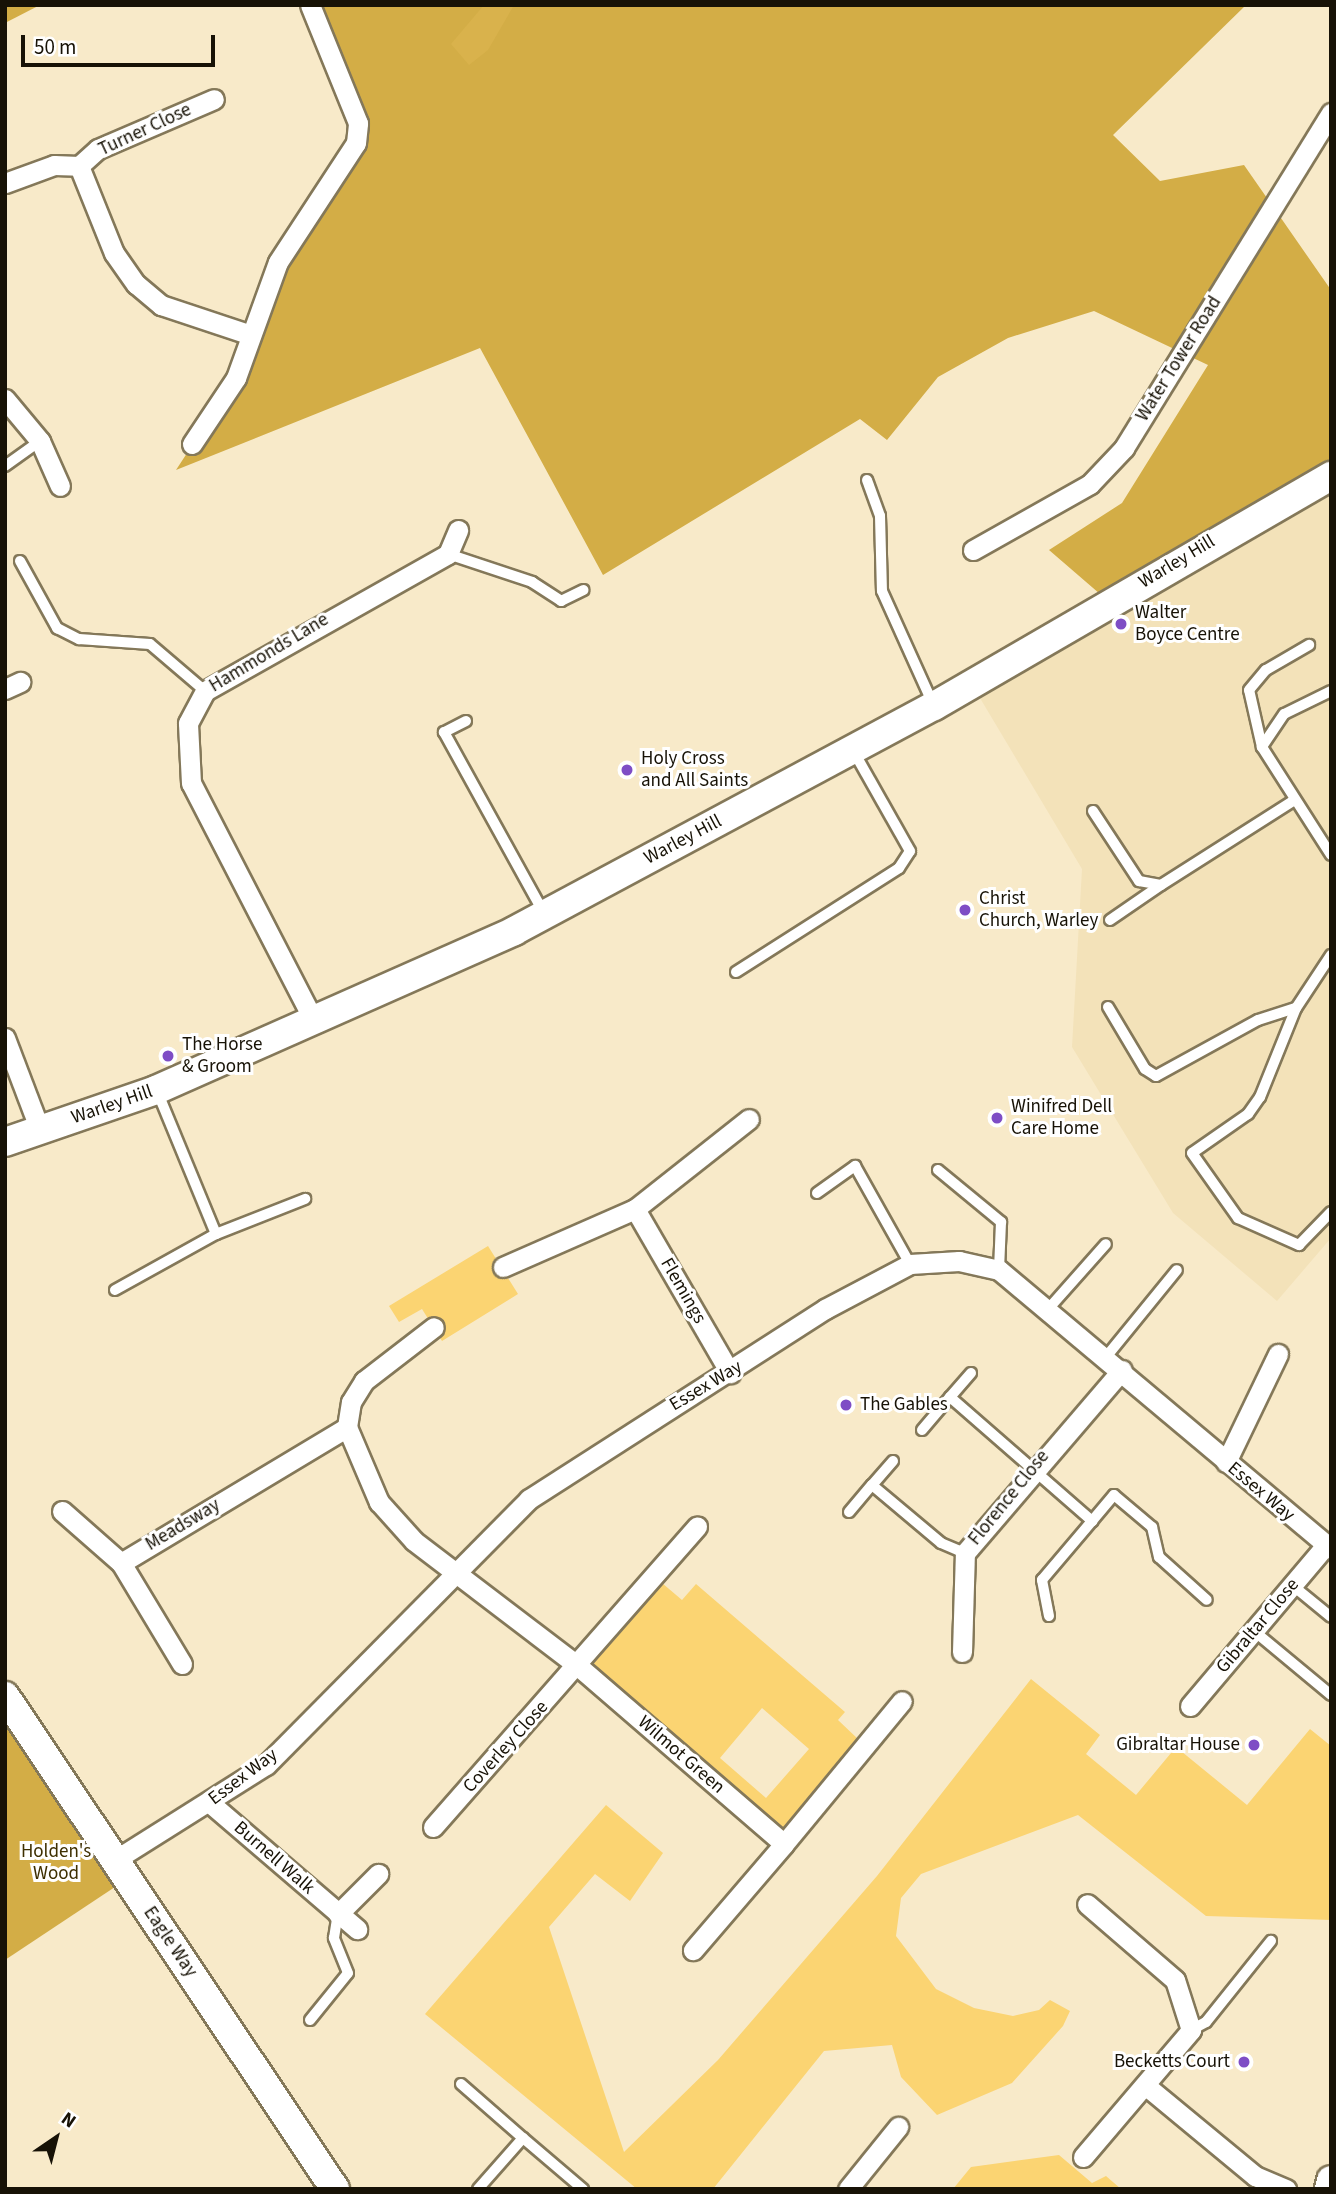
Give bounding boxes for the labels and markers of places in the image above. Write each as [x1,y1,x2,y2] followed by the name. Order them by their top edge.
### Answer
[1135,602,1240,646] place label: Walter Boyce Centre
[1113,616,1129,632] marker: Walter Boyce Centre
[641,748,748,792] place label: Holy Cross and All Saints
[619,762,635,778] marker: Holy Cross and All Saints
[979,888,1098,932] place label: Christ Church, Warley
[957,902,973,918] marker: Christ Church, Warley
[182,1034,262,1078] place label: The Horse & Groom
[160,1048,176,1064] marker: The Horse & Groom
[1011,1096,1112,1140] place label: Winifred Dell Care Home
[989,1110,1005,1126] marker: Winifred Dell Care Home
[860,1394,948,1416] place label: The Gables
[838,1397,854,1413] marker: The Gables
[1116,1734,1240,1756] place label: Gibraltar House
[1246,1737,1262,1753] marker: Gibraltar House
[1114,2051,1230,2073] place label: Becketts Court
[1236,2054,1252,2070] marker: Becketts Court

